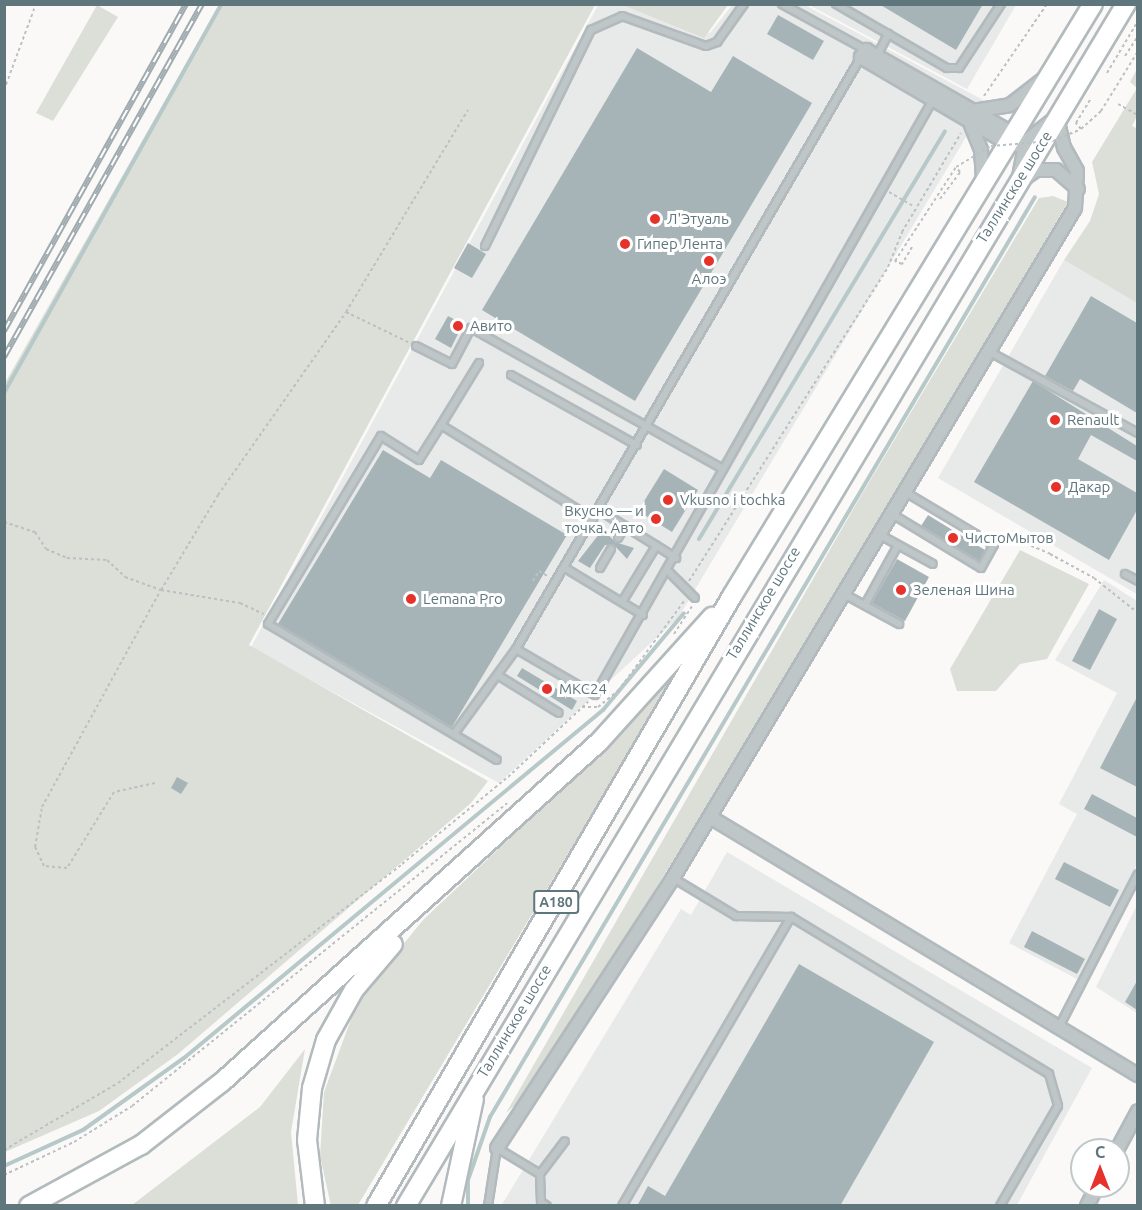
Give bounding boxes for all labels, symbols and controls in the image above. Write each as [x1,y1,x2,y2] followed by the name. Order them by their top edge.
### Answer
[972,128,1056,246] street label: Таллинское шоссе
[667,210,729,228] place label: Л'Этуаль
[648,212,662,226] marker: Л'Этуаль
[637,235,723,253] place label: Гипер Лента
[618,237,632,251] marker: Гипер Лента
[702,254,716,268] marker: Алоэ
[692,270,726,288] place label: Алоэ
[470,317,512,335] place label: Авито
[451,319,465,333] marker: Авито
[1067,411,1119,429] place label: Renault
[1048,413,1062,427] marker: Renault
[1068,478,1110,496] place label: Дакар
[1049,480,1063,494] marker: Дакар
[680,491,785,509] place label: Vkusno i tochka
[661,493,675,507] marker: Vkusno i tochka
[564,501,644,536] place label: Вкусно — и точка. Авто
[649,512,663,526] marker: Вкусно — и точка. Авто
[965,529,1054,547] place label: ЧистоМытов
[946,531,960,545] marker: ЧистоМытов
[722,543,804,663] street label: Таллинское шоссе
[913,581,1015,599] place label: Зеленая Шина
[894,583,908,597] marker: Зеленая Шина
[423,590,503,608] place label: Lemana Pro
[404,592,418,606] marker: Lemana Pro
[559,680,607,698] place label: МКС24
[540,682,554,696] marker: МКС24
[532,891,580,913] road number: A180
[473,961,555,1081] street label: Таллинское шоссе
[1070,1138,1130,1198] north arrow
[1095,1143,1105,1161] text: С

